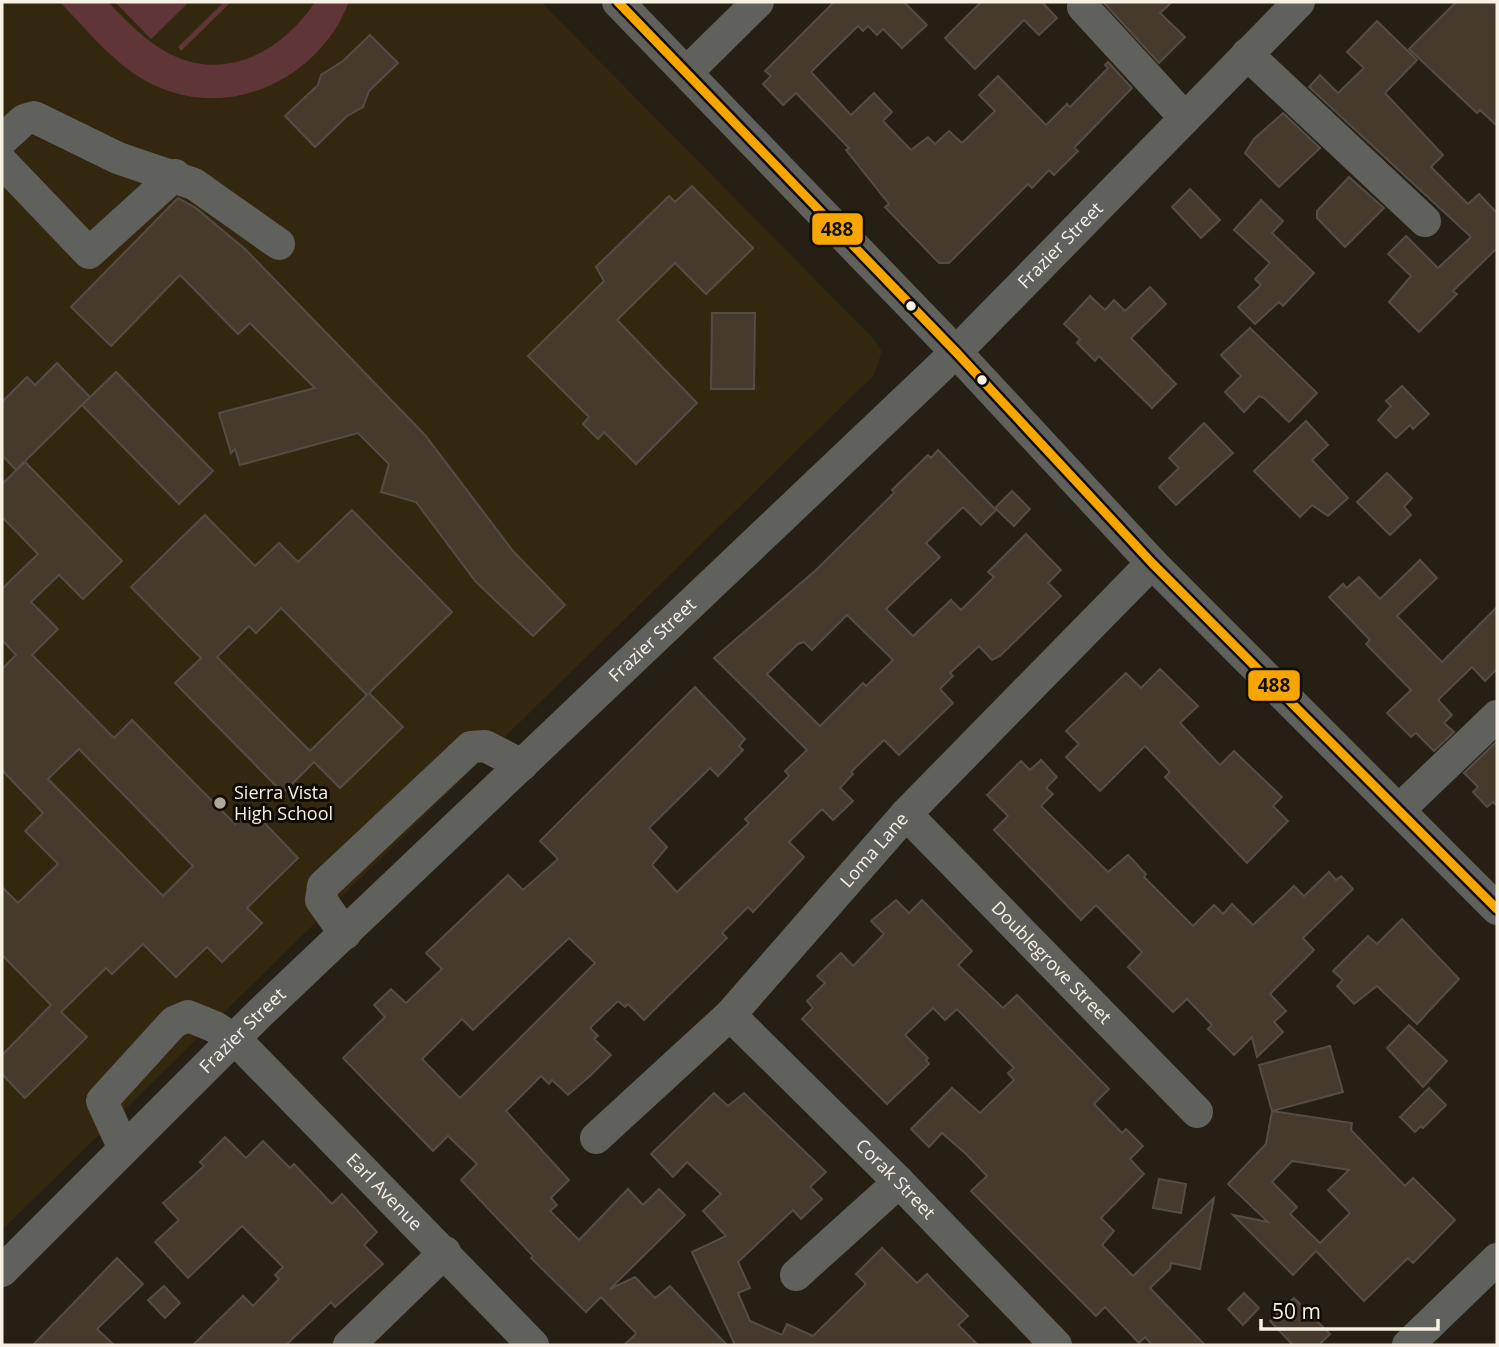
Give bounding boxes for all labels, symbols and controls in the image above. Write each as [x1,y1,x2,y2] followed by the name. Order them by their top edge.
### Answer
[1012,196,1108,293] street label: Frazier Street
[811,212,864,246] line badge: 488
[821,216,853,242] text: 488
[904,299,918,313] unlabelled marker
[975,373,989,387] unlabelled marker
[603,592,701,687] street label: Frazier Street
[1247,669,1301,702] line badge: 488
[1258,672,1290,698] text: 488
[234,780,333,825] place label: Sierra Vista High School
[212,795,228,811] marker: Sierra Vista High School
[834,807,913,892] street label: Loma Lane
[987,896,1117,1029] street label: Doublegrove Street
[194,982,290,1078] street label: Frazier Street
[851,1133,941,1224] street label: Corak Street
[342,1147,428,1235] street label: Earl Avenue
[1261,1288,1438,1332] scale bar
[1272,1297,1321,1325] text: 50 m

